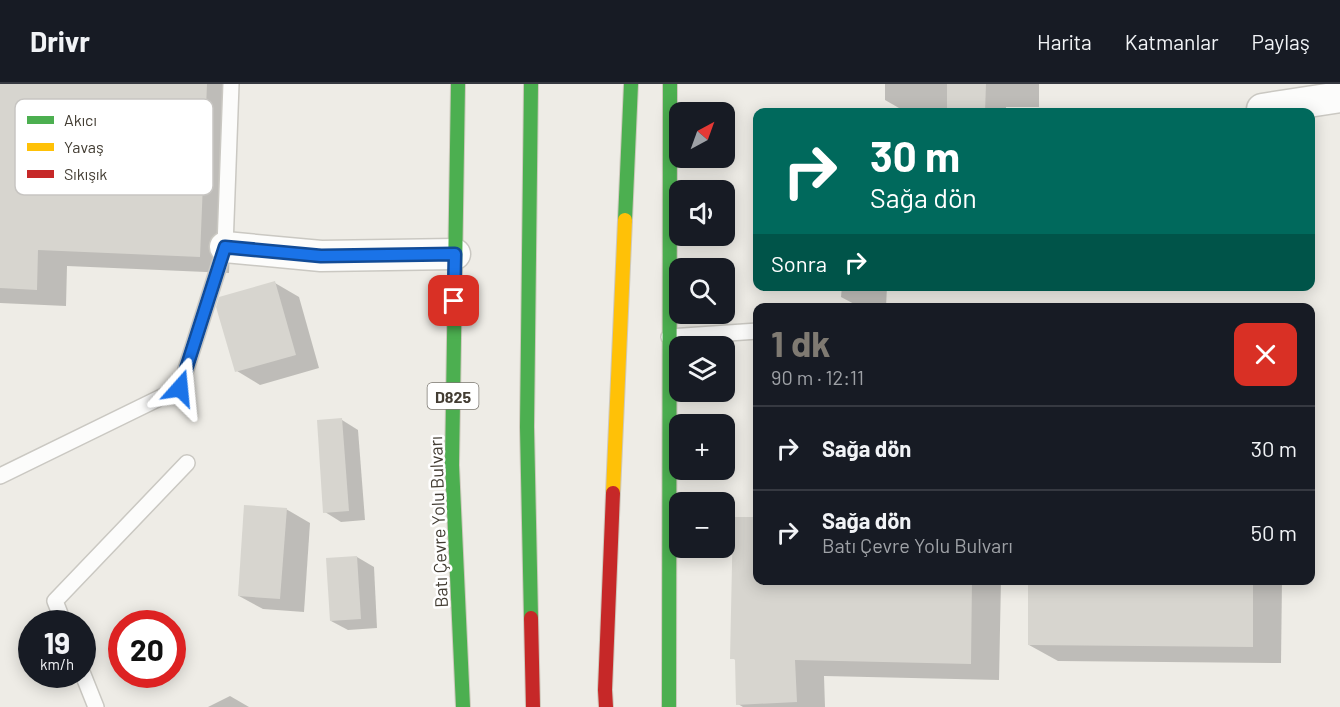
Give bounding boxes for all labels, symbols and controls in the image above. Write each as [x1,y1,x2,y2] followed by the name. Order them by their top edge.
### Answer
[30,24,90,58] text: Drivr
[1037,29,1092,54] text: Harita
[1125,29,1219,54] text: Katmanlar
[1252,29,1310,54] text: Paylaş
[15,99,213,195] legend
[669,102,735,168] north arrow
[669,102,735,558] map controls
[64,110,97,129] text: Akıcı
[870,130,960,180] text: 30 m
[771,132,849,210] icon: right
[64,137,104,156] text: Yavaş
[64,164,107,183] text: Sıkışık
[669,180,735,246] button: sound
[870,181,977,213] text: Sağa dön
[839,246,872,279] icon: right
[771,250,827,276] text: Sonra
[669,258,735,324] button: search
[428,275,479,326] pin
[437,284,470,317] icon: arrive
[771,321,831,364] text: 1 dk
[1234,323,1297,386] button: close
[669,336,735,402] button: layers
[148,356,212,420] position arrow
[771,365,864,389] text: 90 m · 12:11
[428,383,478,409] road number: D825
[669,414,735,480] button: +
[771,432,804,465] icon: right
[822,435,911,461] text: Sağa dön
[1251,435,1297,461] text: 30 m
[424,436,452,608] street label: Batı Çevre Yolu Bulvarı
[669,492,735,558] button: −
[822,507,911,533] text: Sağa dön
[771,516,804,549] icon: right
[1251,519,1297,545] text: 50 m
[822,533,1013,557] text: Batı Çevre Yolu Bulvarı
[108,610,186,688] speed limit sign: 20
[44,624,70,660] text: 19
[40,655,74,673] text: km/h

